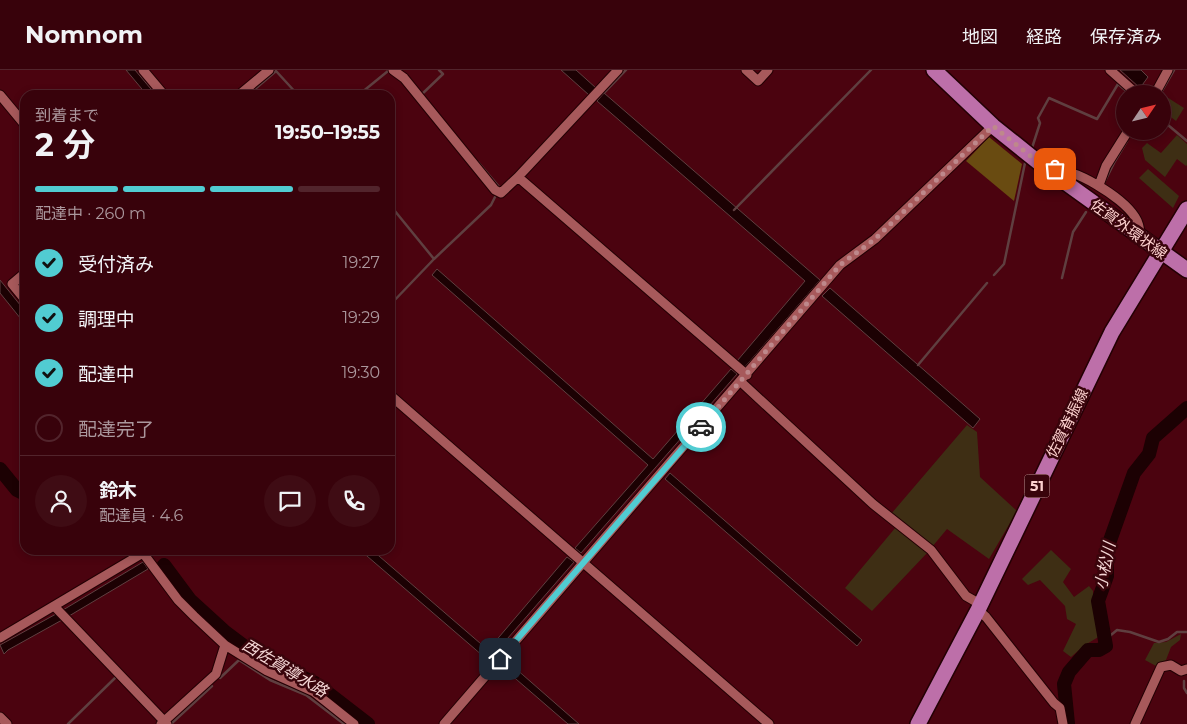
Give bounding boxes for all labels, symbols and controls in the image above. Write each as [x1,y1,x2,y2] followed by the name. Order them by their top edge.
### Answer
[25,20,143,49] text: Nomnom
[962,26,998,48] text: 地図
[1026,26,1062,48] text: 経路
[1090,26,1162,48] text: 保存済み
[1116,85,1171,140] north arrow
[1116,85,1171,140] map controls
[35,106,99,125] text: 到着まで
[275,121,380,144] text: 19:50–19:55
[35,125,95,164] text: 2 分
[1034,148,1076,190] pin
[1041,155,1069,183] icon: bag
[1087,195,1171,263] street label: 佐賀外環状線
[35,204,146,223] text: 配達中 · 260 m
[35,249,63,277] icon: check
[78,253,154,276] text: 受付済み
[343,253,380,272] text: 19:27
[35,304,63,332] icon: check
[78,308,135,331] text: 調理中
[342,308,380,327] text: 19:29
[35,359,63,387] icon: check
[78,363,135,386] text: 配達中
[341,363,380,382] text: 19:30
[1042,385,1092,461] street label: 佐賀脊振線
[676,402,726,452] courier
[687,413,715,441] icon: car
[78,418,154,441] text: 配達完了
[1024,474,1050,498] road number: 51
[35,475,87,527] button: person
[264,475,316,527] button: chat
[328,475,380,527] button: phone
[99,479,137,502] text: 鈴木
[99,506,183,525] text: 配達員 · 4.6
[1091,539,1119,591] water label: 小松川
[239,635,333,702] water label: 西佐賀導水路
[479,638,521,680] pin
[486,645,514,673] icon: home

